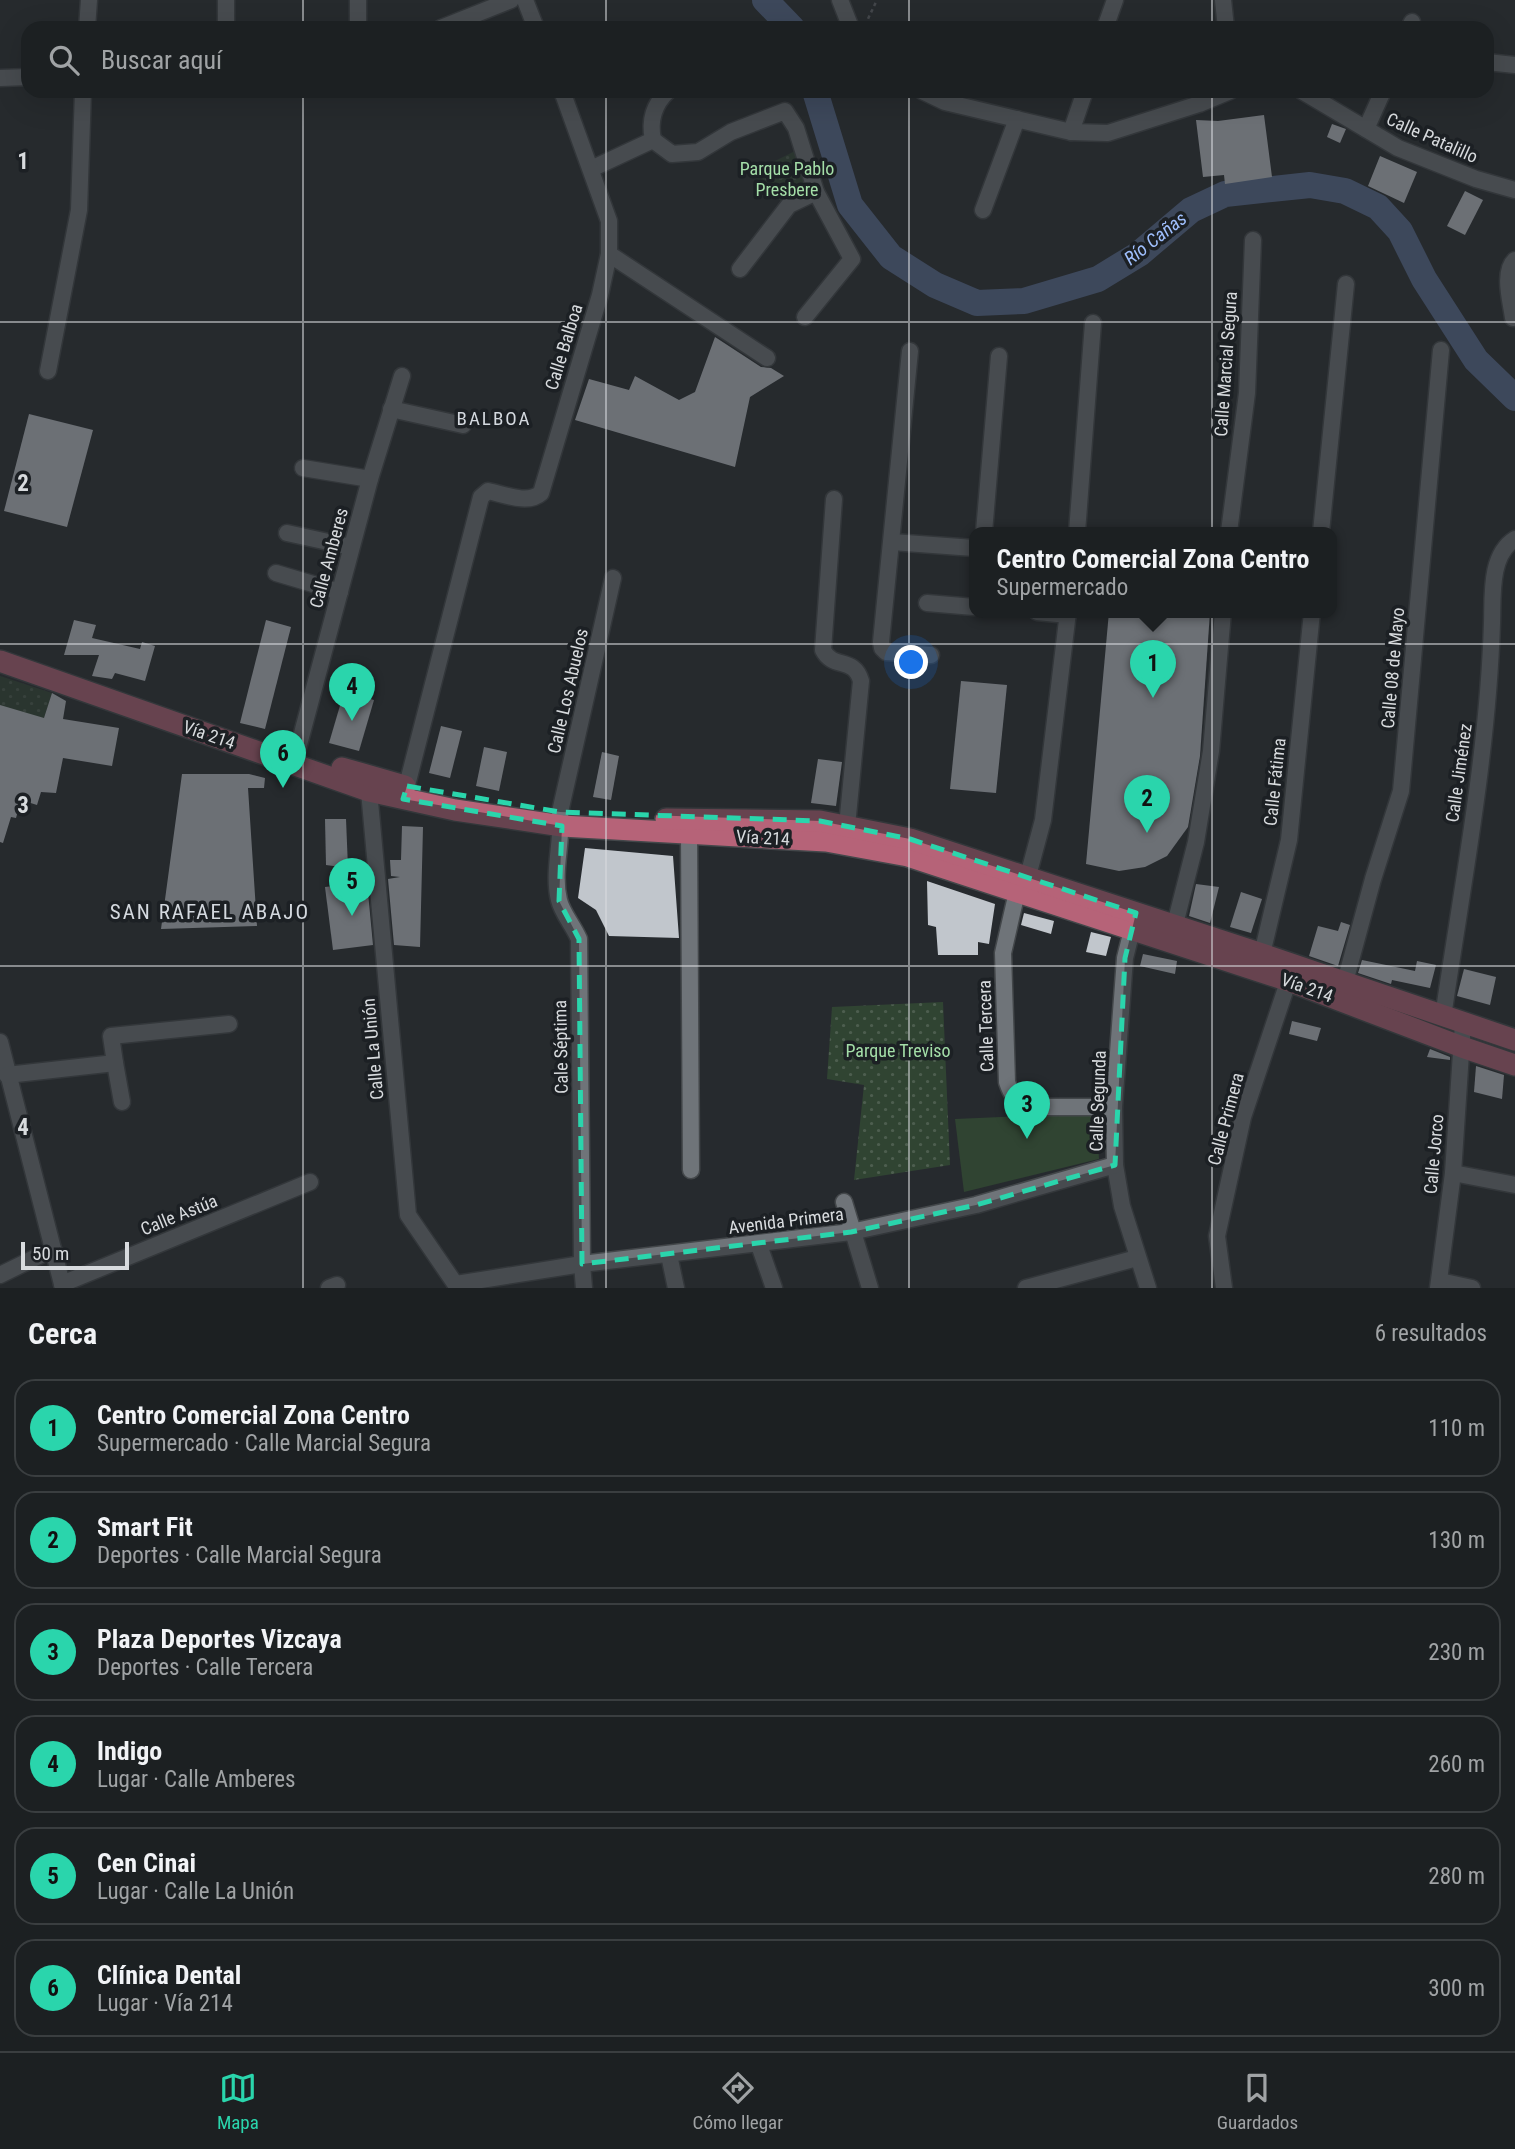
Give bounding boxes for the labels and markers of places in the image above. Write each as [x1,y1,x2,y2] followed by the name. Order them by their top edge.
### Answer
[1130,640,1176,698] pin: 1
[329,663,375,721] pin: 4
[260,730,306,788] pin: 6
[1124,775,1170,833] pin: 2
[329,858,375,916] pin: 5
[1004,1081,1050,1139] pin: 3

